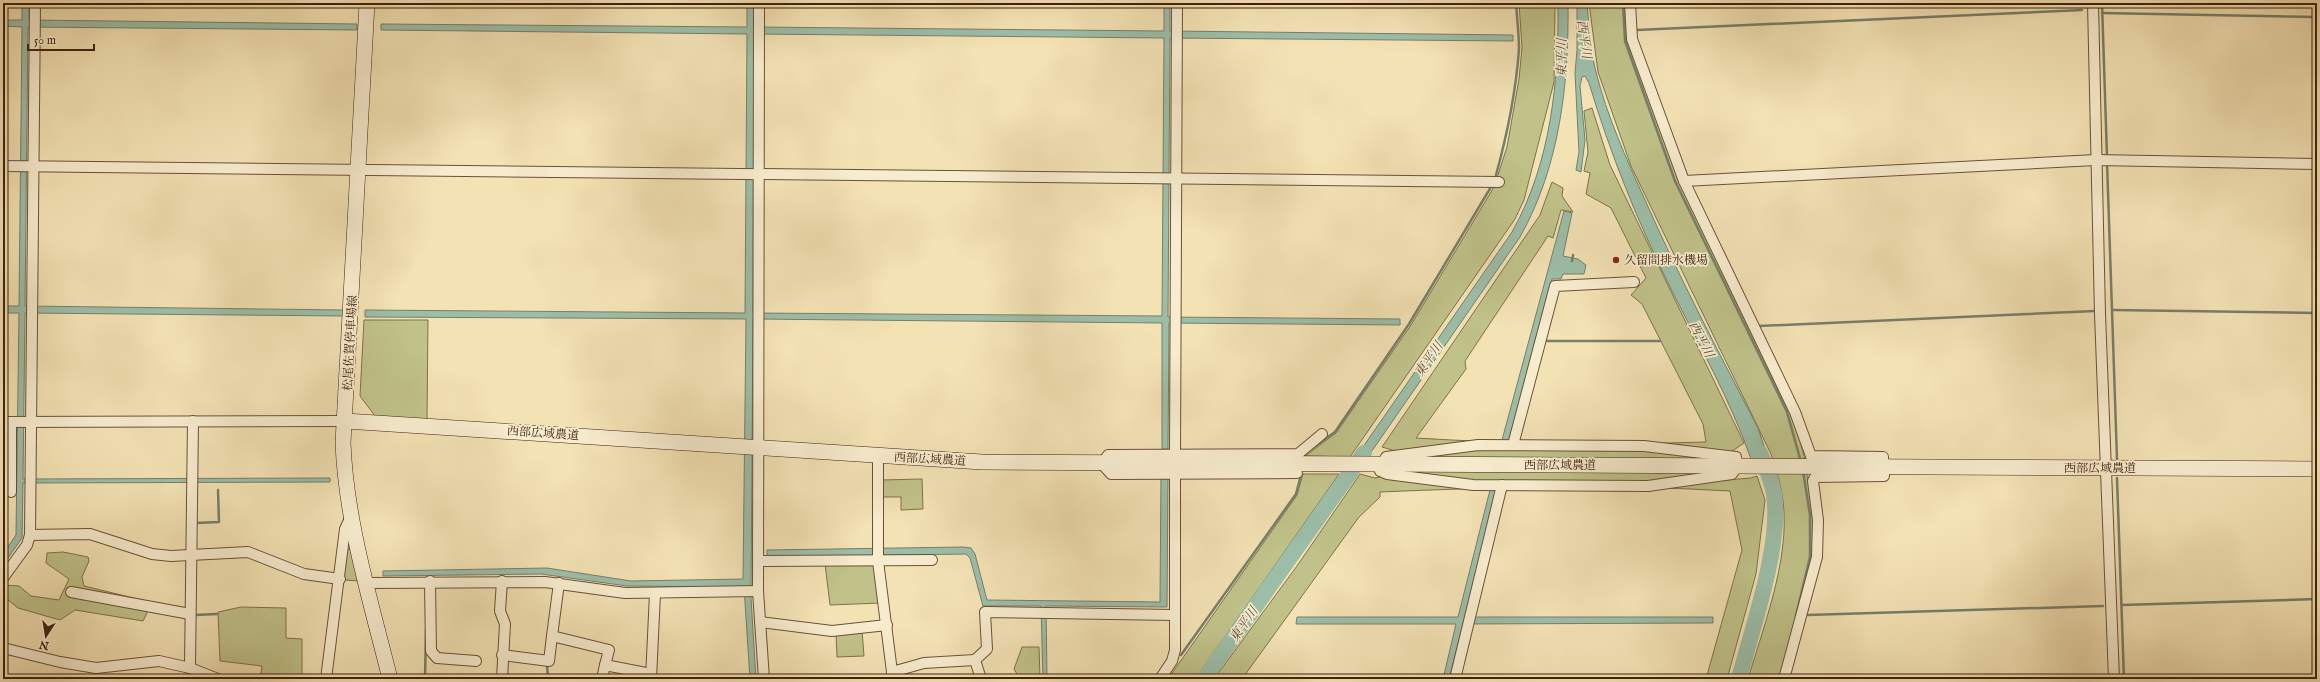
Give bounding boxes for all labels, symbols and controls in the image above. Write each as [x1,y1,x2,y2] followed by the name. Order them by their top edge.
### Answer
[1572,19,1595,62] water label: 西平川
[28,26,94,52] scale bar
[34,33,56,48] text: 50 m
[1554,37,1571,78] water label: 東平川
[1624,253,1708,268] place label: 久留間排水機場
[1611,255,1621,265] marker: 久留間排水機場
[340,295,361,391] street label: 松尾佐賀停車場線
[1684,318,1718,363] water label: 西平川
[1411,337,1449,381] water label: 東平川
[507,424,579,443] street label: 西部広域農道
[894,450,966,469] street label: 西部広域農道
[1524,458,1596,473] street label: 西部広域農道
[2064,461,2136,476] street label: 西部広域農道
[1226,602,1264,646] water label: 東平川
[26,616,66,656] north arrow
[38,637,51,653] text: N

